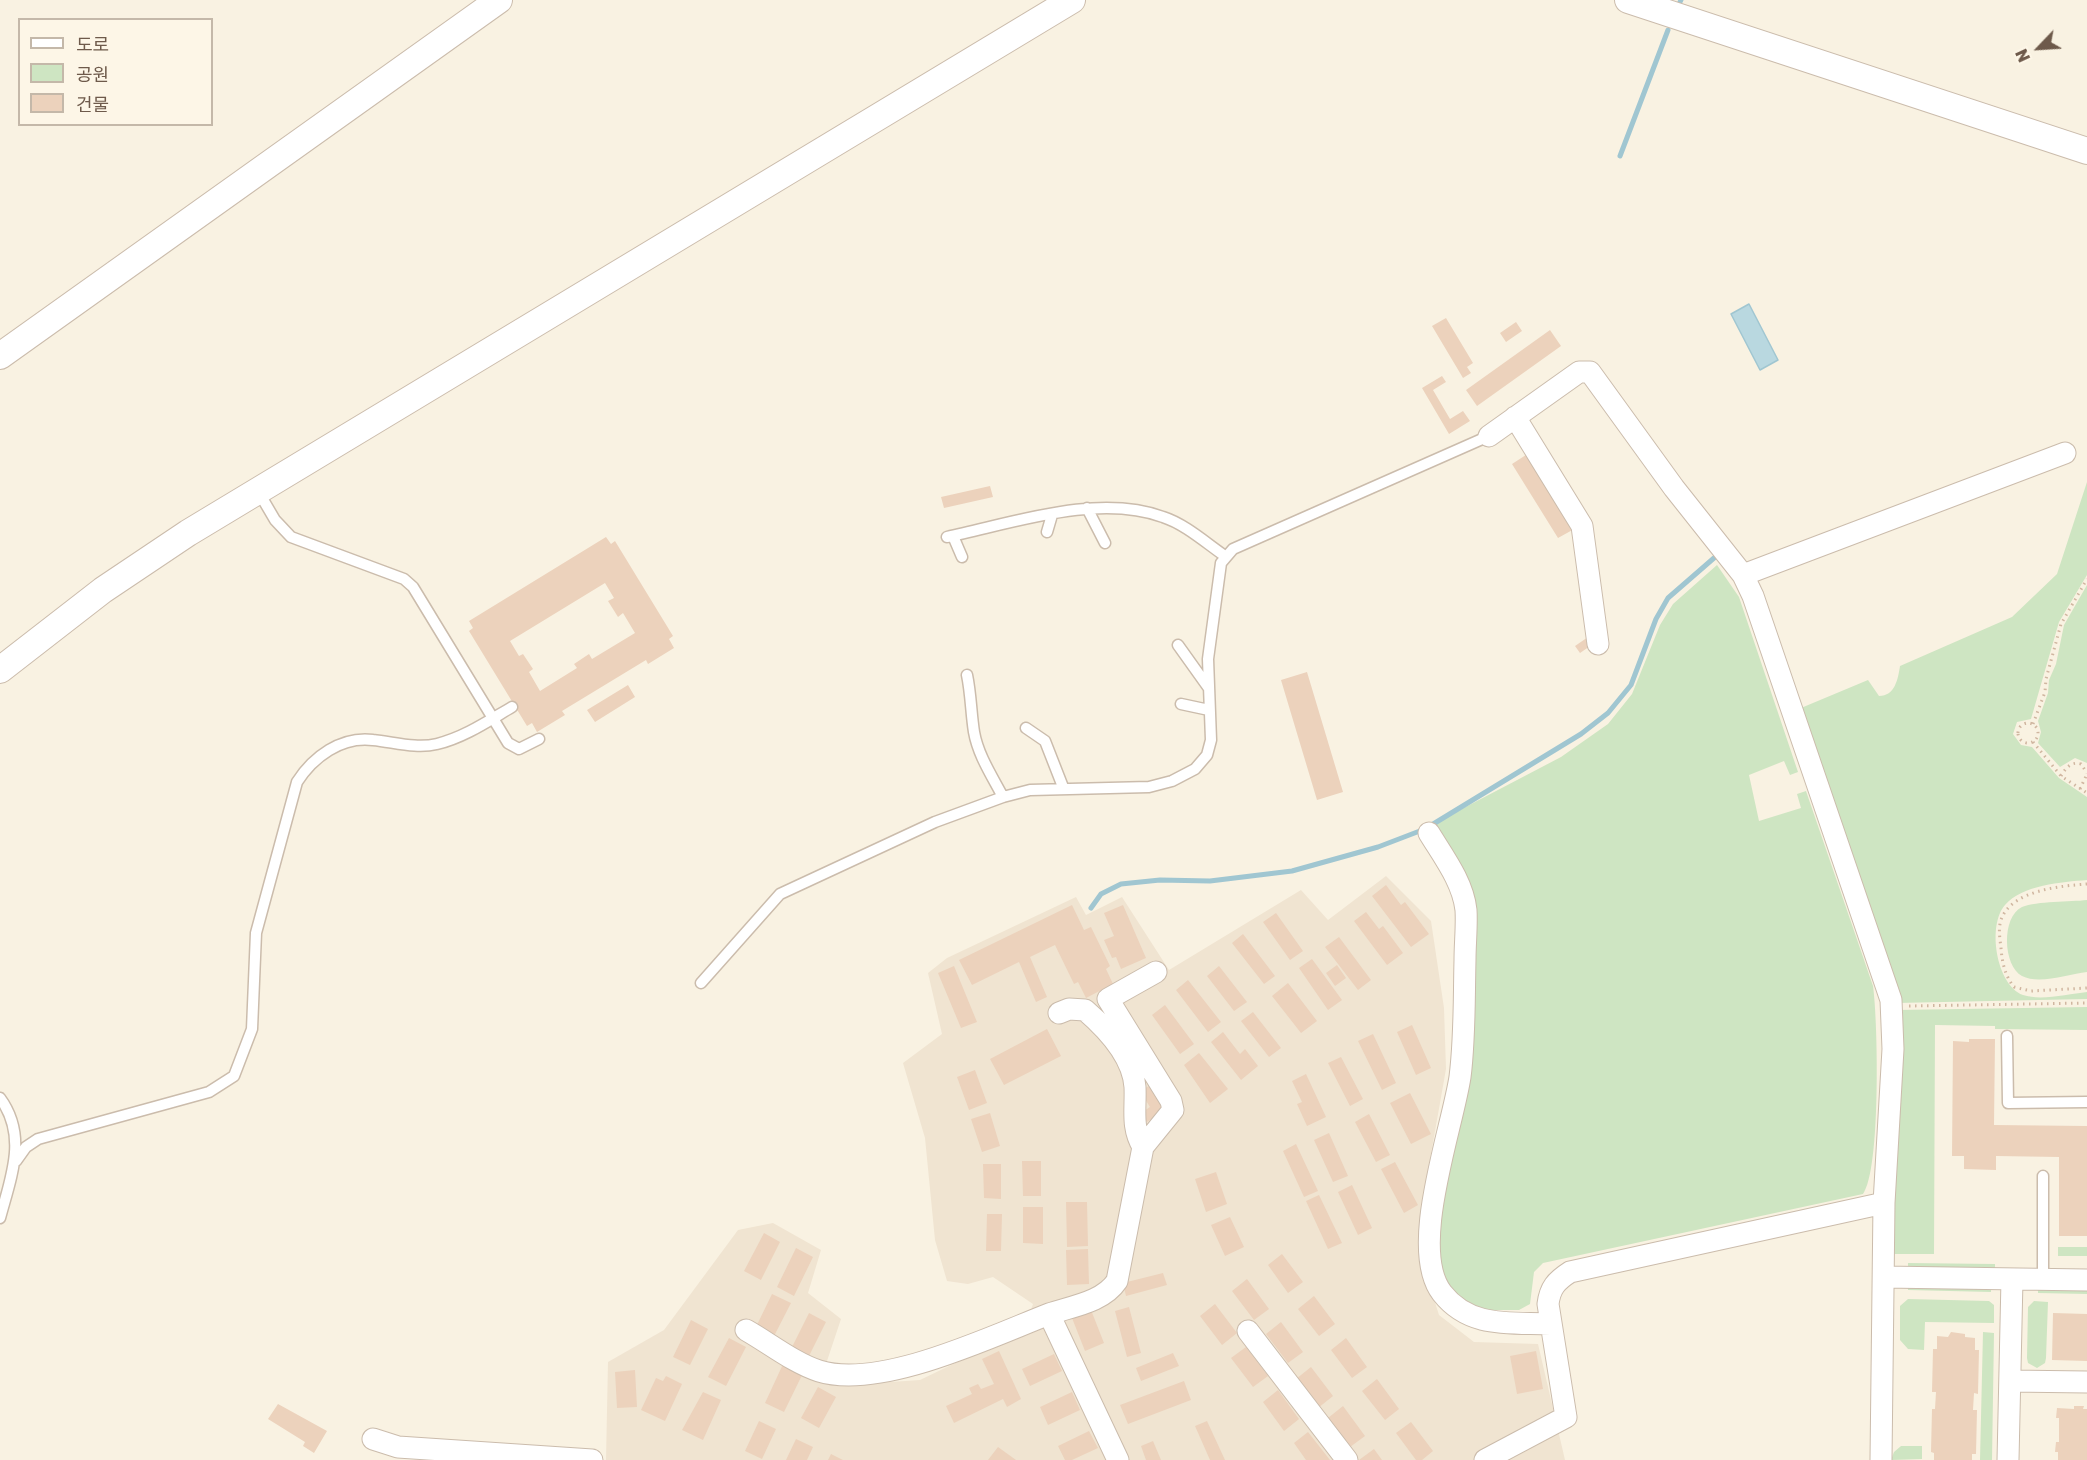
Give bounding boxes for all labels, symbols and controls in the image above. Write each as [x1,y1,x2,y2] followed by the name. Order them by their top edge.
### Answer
[18,18,213,126] legend
[2009,18,2069,78] north arrow
[76,33,109,55] text: 도로
[2011,46,2034,65] text: N
[76,63,109,85] text: 공원
[76,93,109,115] text: 건물

